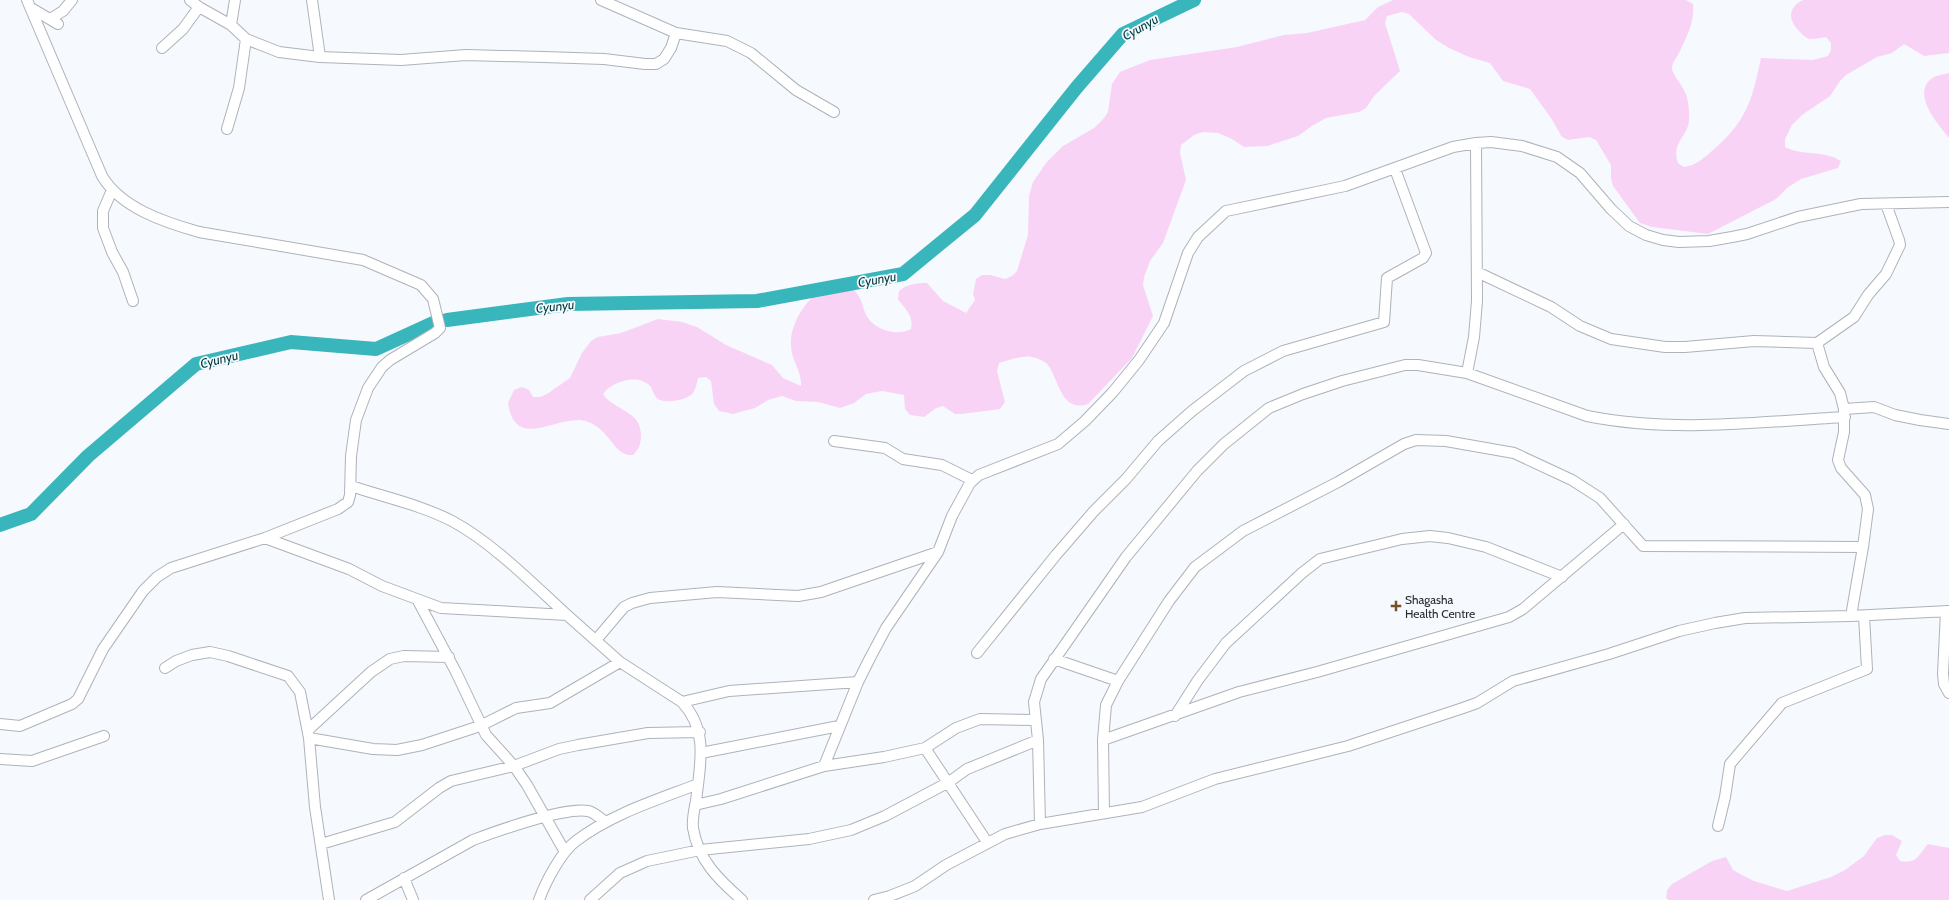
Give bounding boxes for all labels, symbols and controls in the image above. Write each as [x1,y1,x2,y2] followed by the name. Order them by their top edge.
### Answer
[1119,10,1161,43] water label: Cyunyu
[857,268,898,290] water label: Cyunyu
[535,296,576,316] water label: Cyunyu
[198,346,240,371] water label: Cyunyu
[1405,592,1475,621] place label: Shagasha Health Centre
[1390,600,1402,612] marker: Shagasha Health Centre

